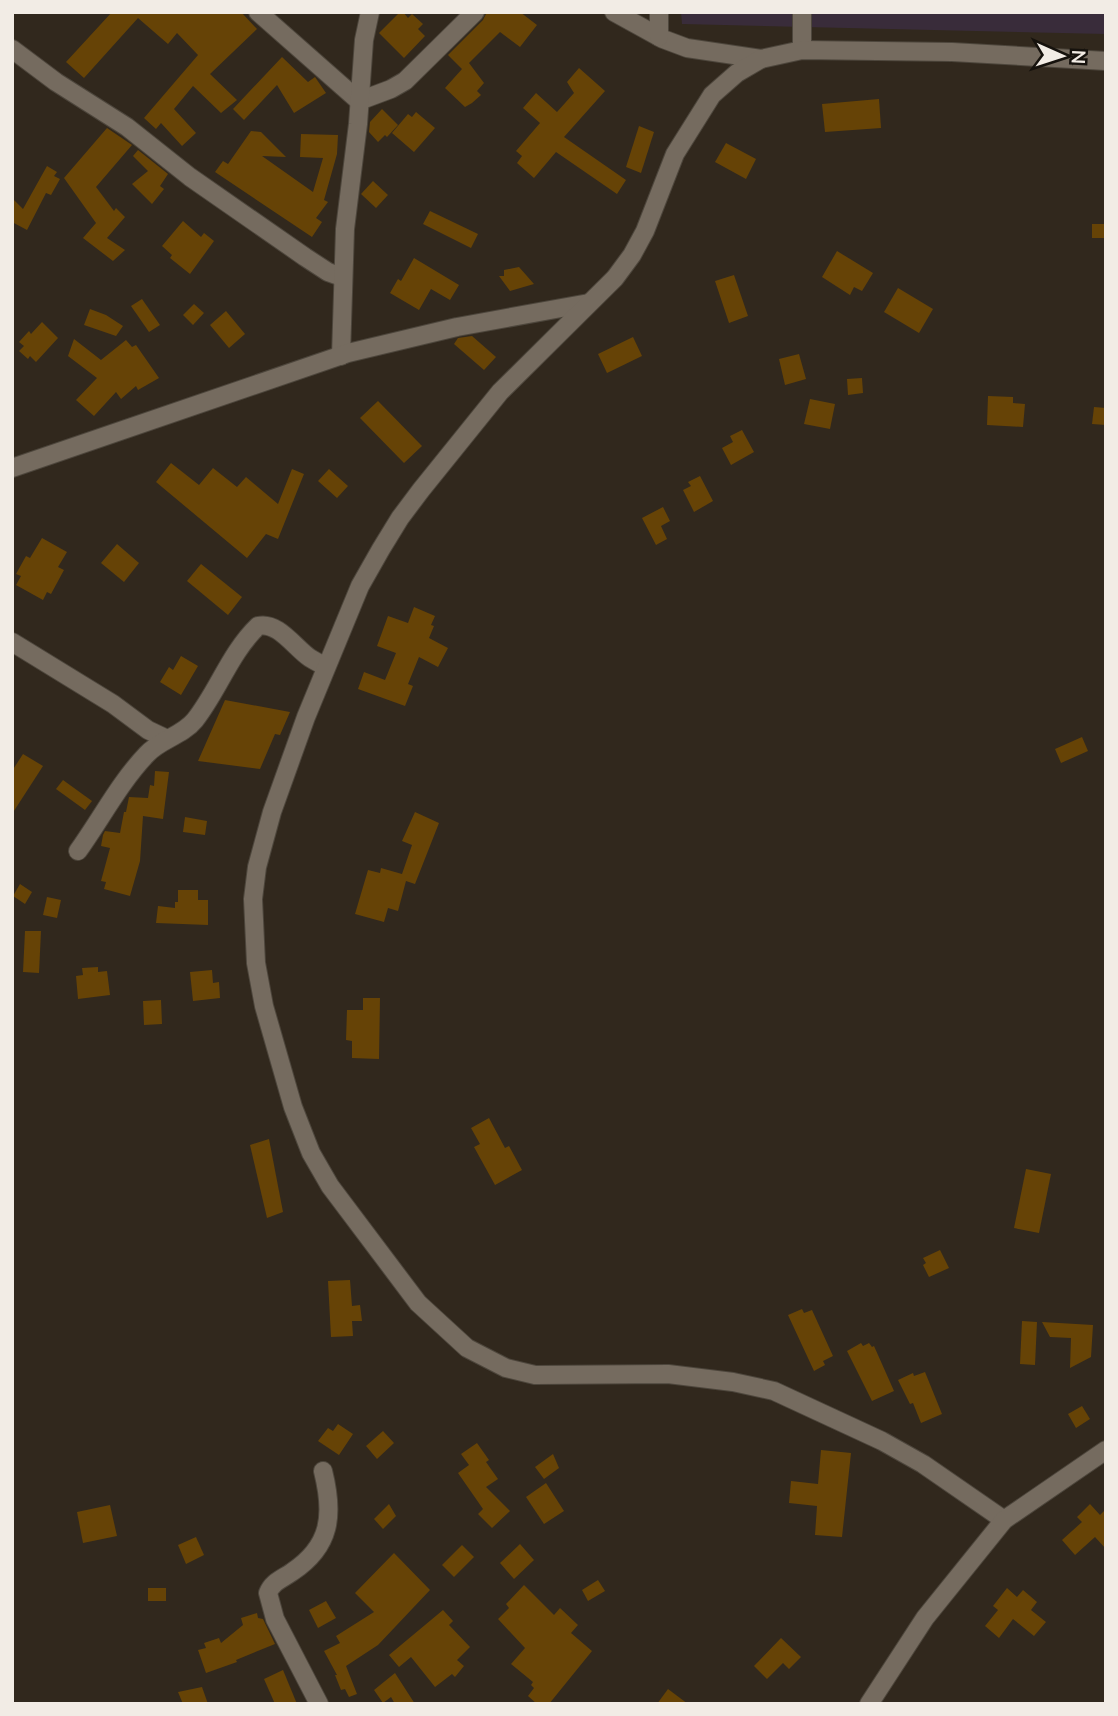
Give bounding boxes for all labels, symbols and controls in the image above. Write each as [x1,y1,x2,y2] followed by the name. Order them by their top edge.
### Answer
[1027,21,1097,91] north arrow
[1065,49,1091,65] text: N

